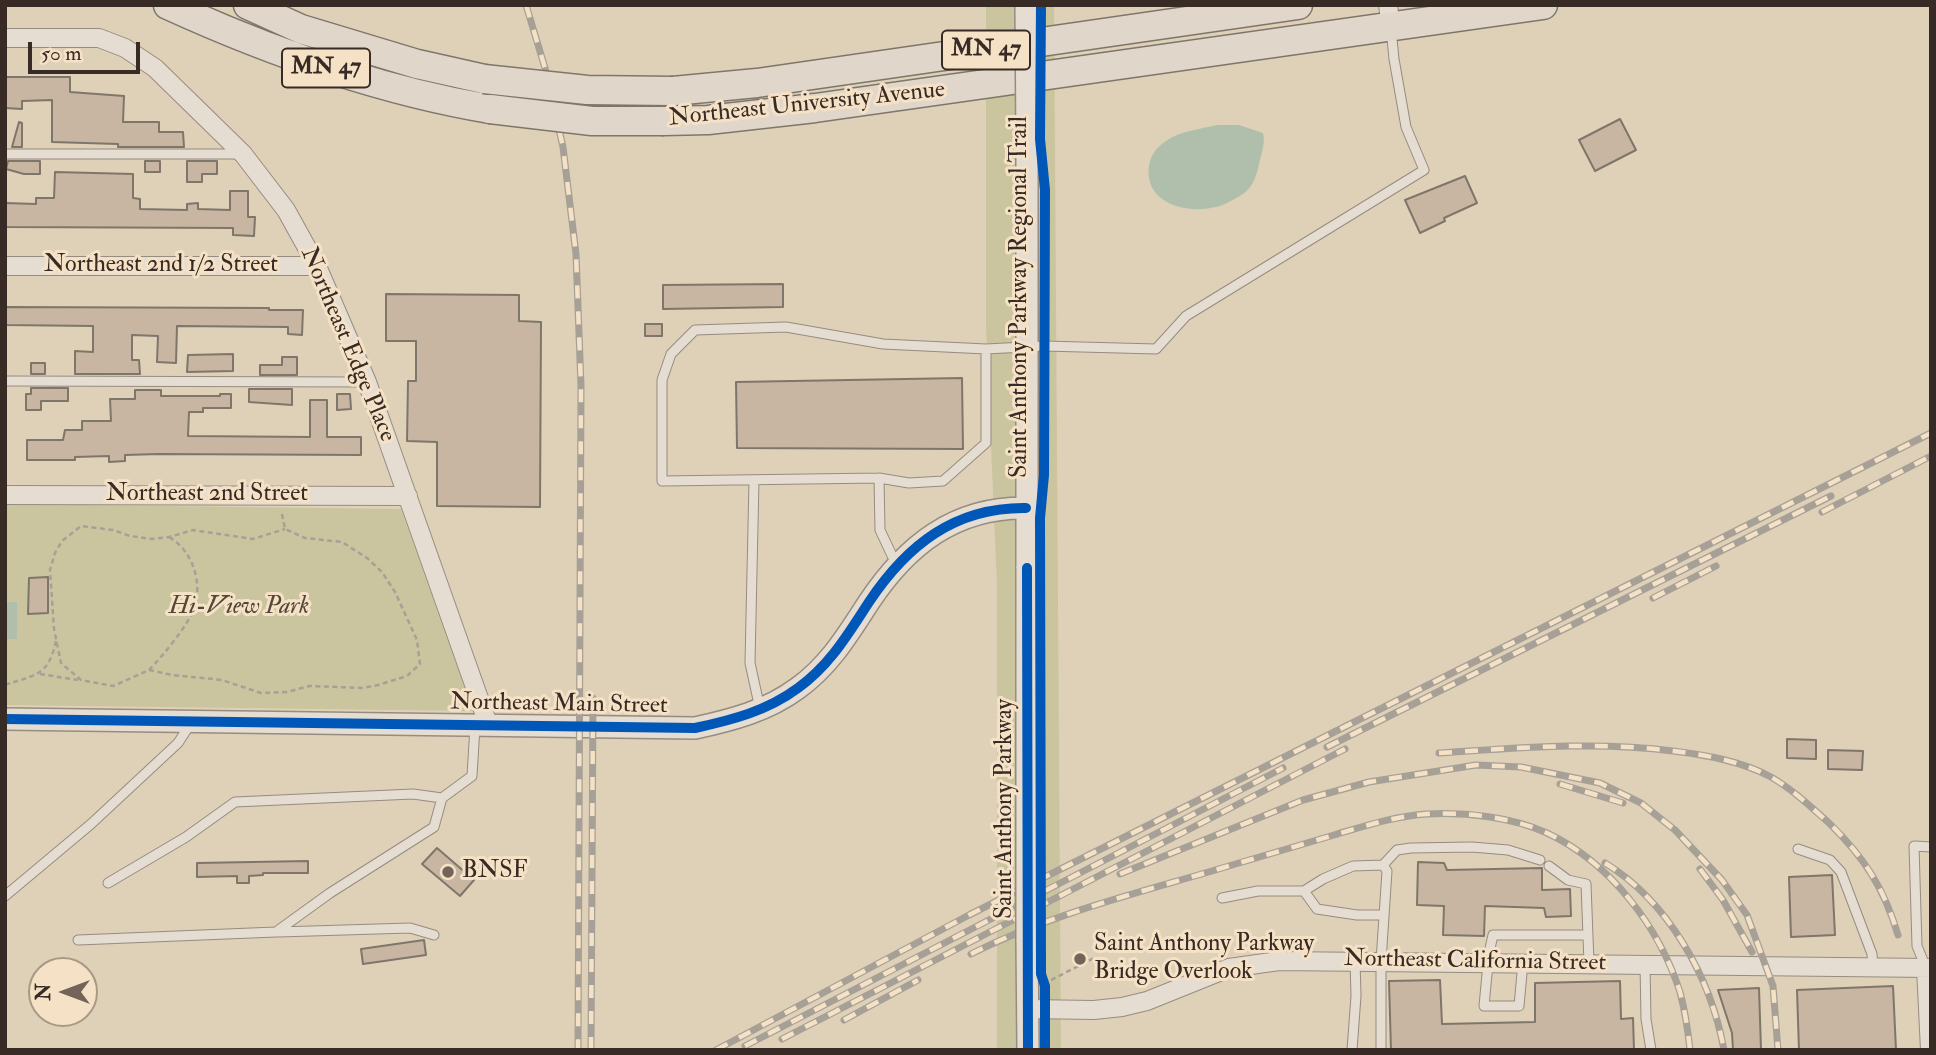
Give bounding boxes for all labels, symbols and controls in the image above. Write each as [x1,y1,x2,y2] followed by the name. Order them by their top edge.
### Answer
[32,28,144,72] scale bar
[942,31,1030,70] road number: MN 47
[41,40,82,67] text: 50 m
[282,48,370,88] road number: MN 47
[668,76,946,134] street label: Northeast University Avenue
[1007,116,1035,478] street label: Saint Anthony Parkway Regional Trail
[293,243,401,447] street label: Northeast Edge Place
[44,252,278,280] street label: Northeast 2nd 1/2 Street
[106,481,308,509] street label: Northeast 2nd Street
[169,594,309,622] park label: Hi-View Park
[450,689,668,721] street label: Northeast Main Street
[992,699,1020,919] street label: Saint Anthony Parkway
[462,858,528,886] place label: BNSF
[440,864,456,880] marker: BNSF
[1094,931,1314,987] place label: Saint Anthony Parkway Bridge Overlook
[1344,945,1606,979] street label: Northeast California Street
[1072,951,1088,967] marker: Saint Anthony Parkway Bridge Overlook
[28,957,98,1027] north arrow
[32,984,56,1001] text: N

